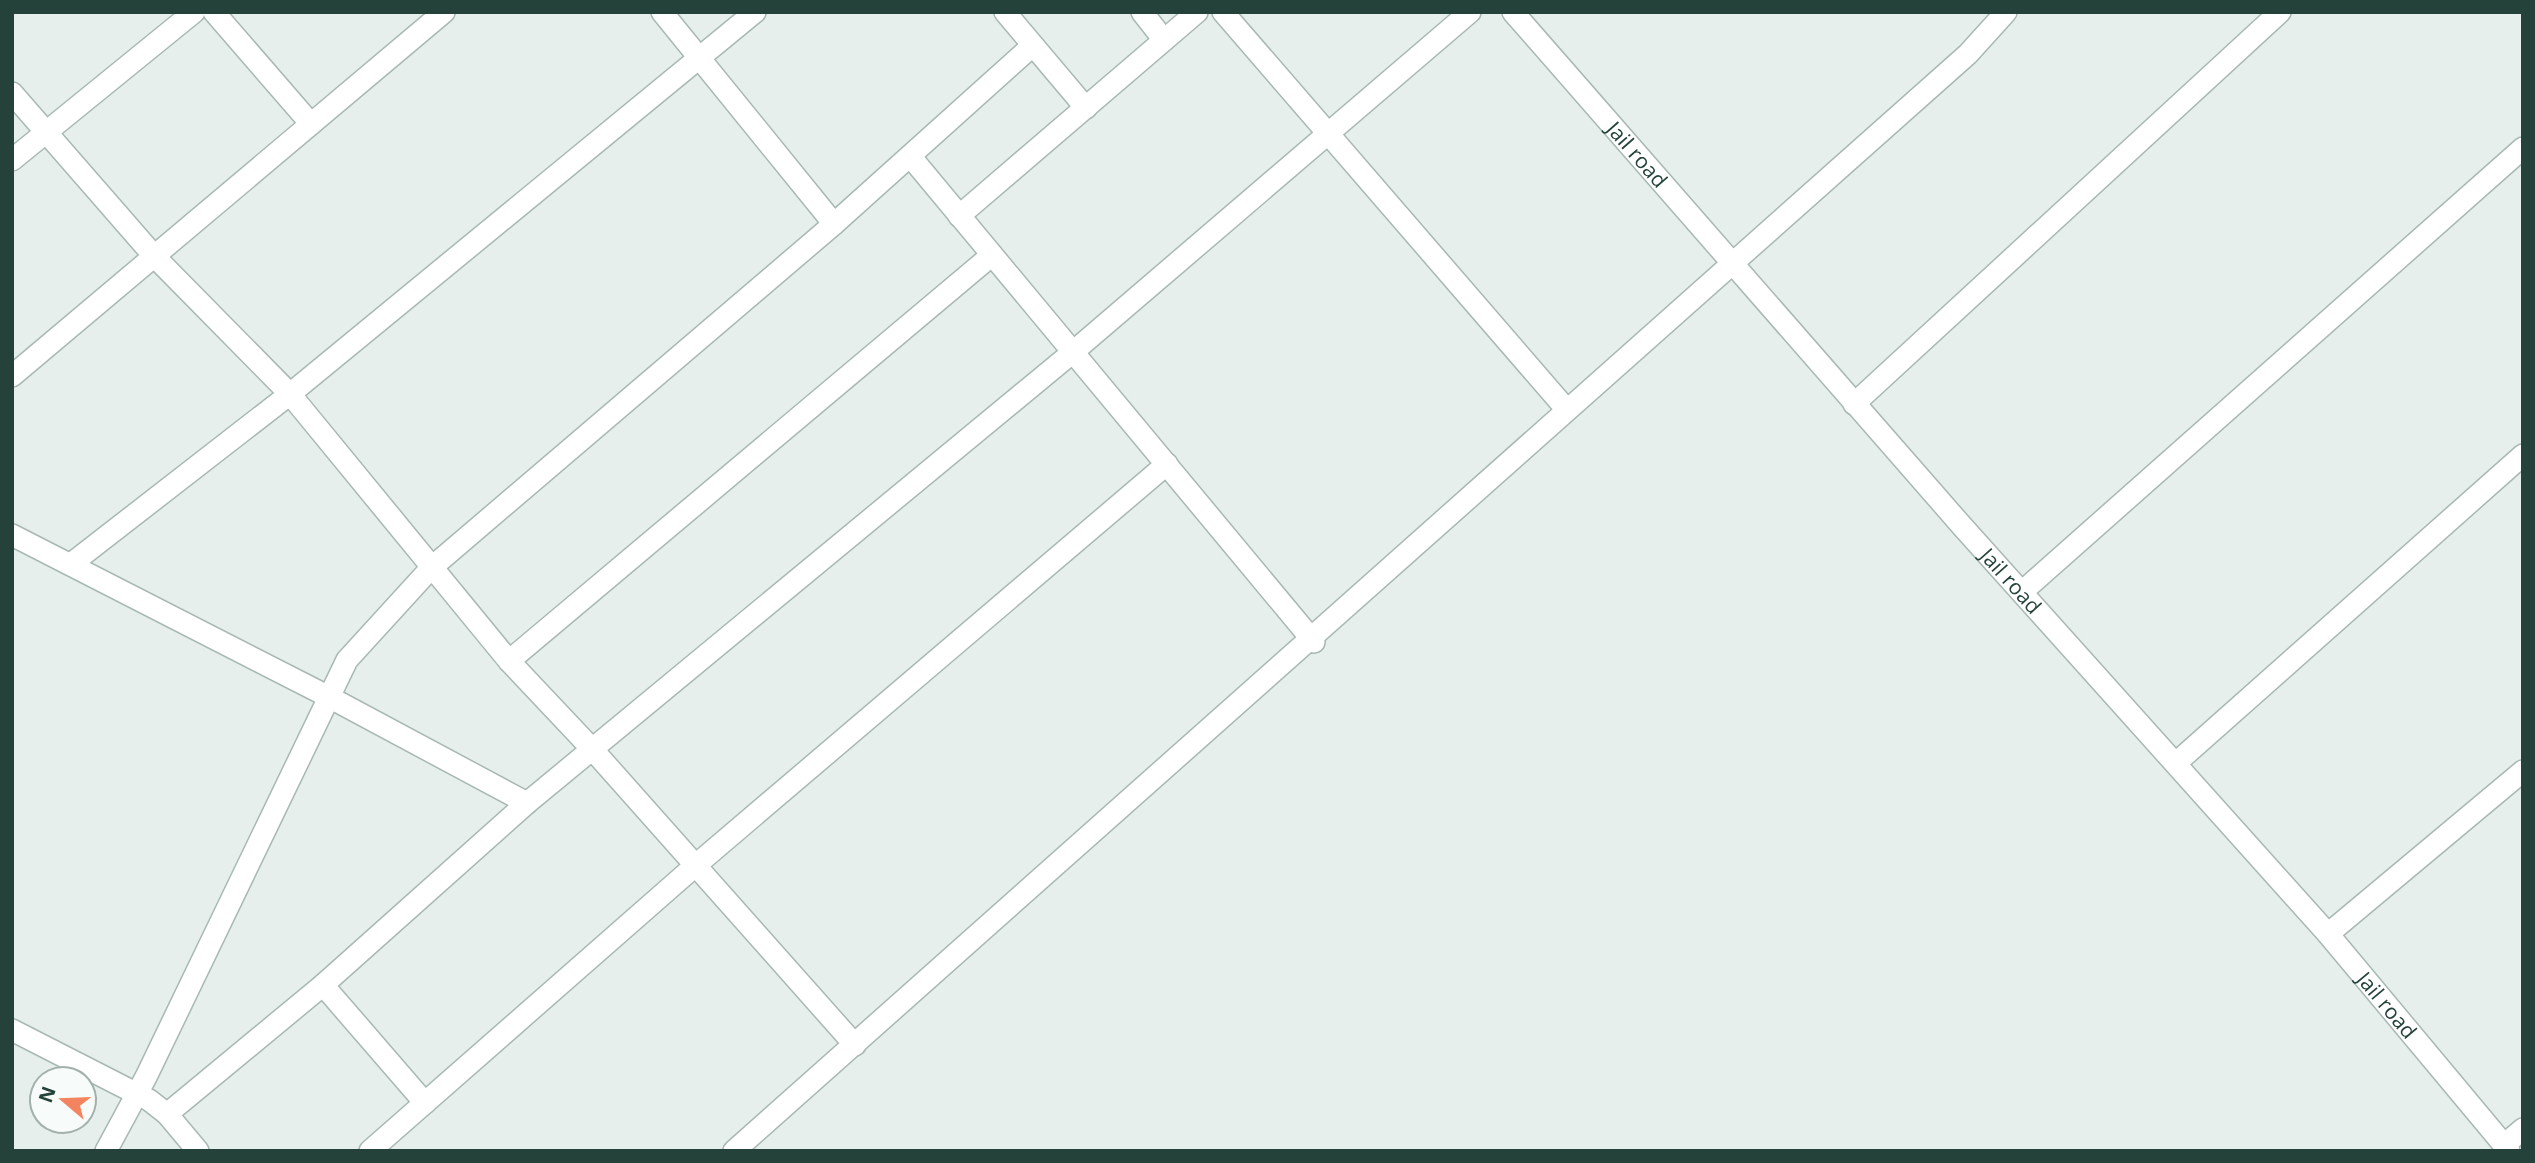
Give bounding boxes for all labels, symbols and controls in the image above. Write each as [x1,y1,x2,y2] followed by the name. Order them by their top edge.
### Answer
[1599,114,1674,193] street label: Jail road
[1973,540,2048,620] street label: Jail road
[2350,964,2423,1044] street label: Jail road
[28,1065,98,1135] north arrow
[32,1083,62,1106] text: N

